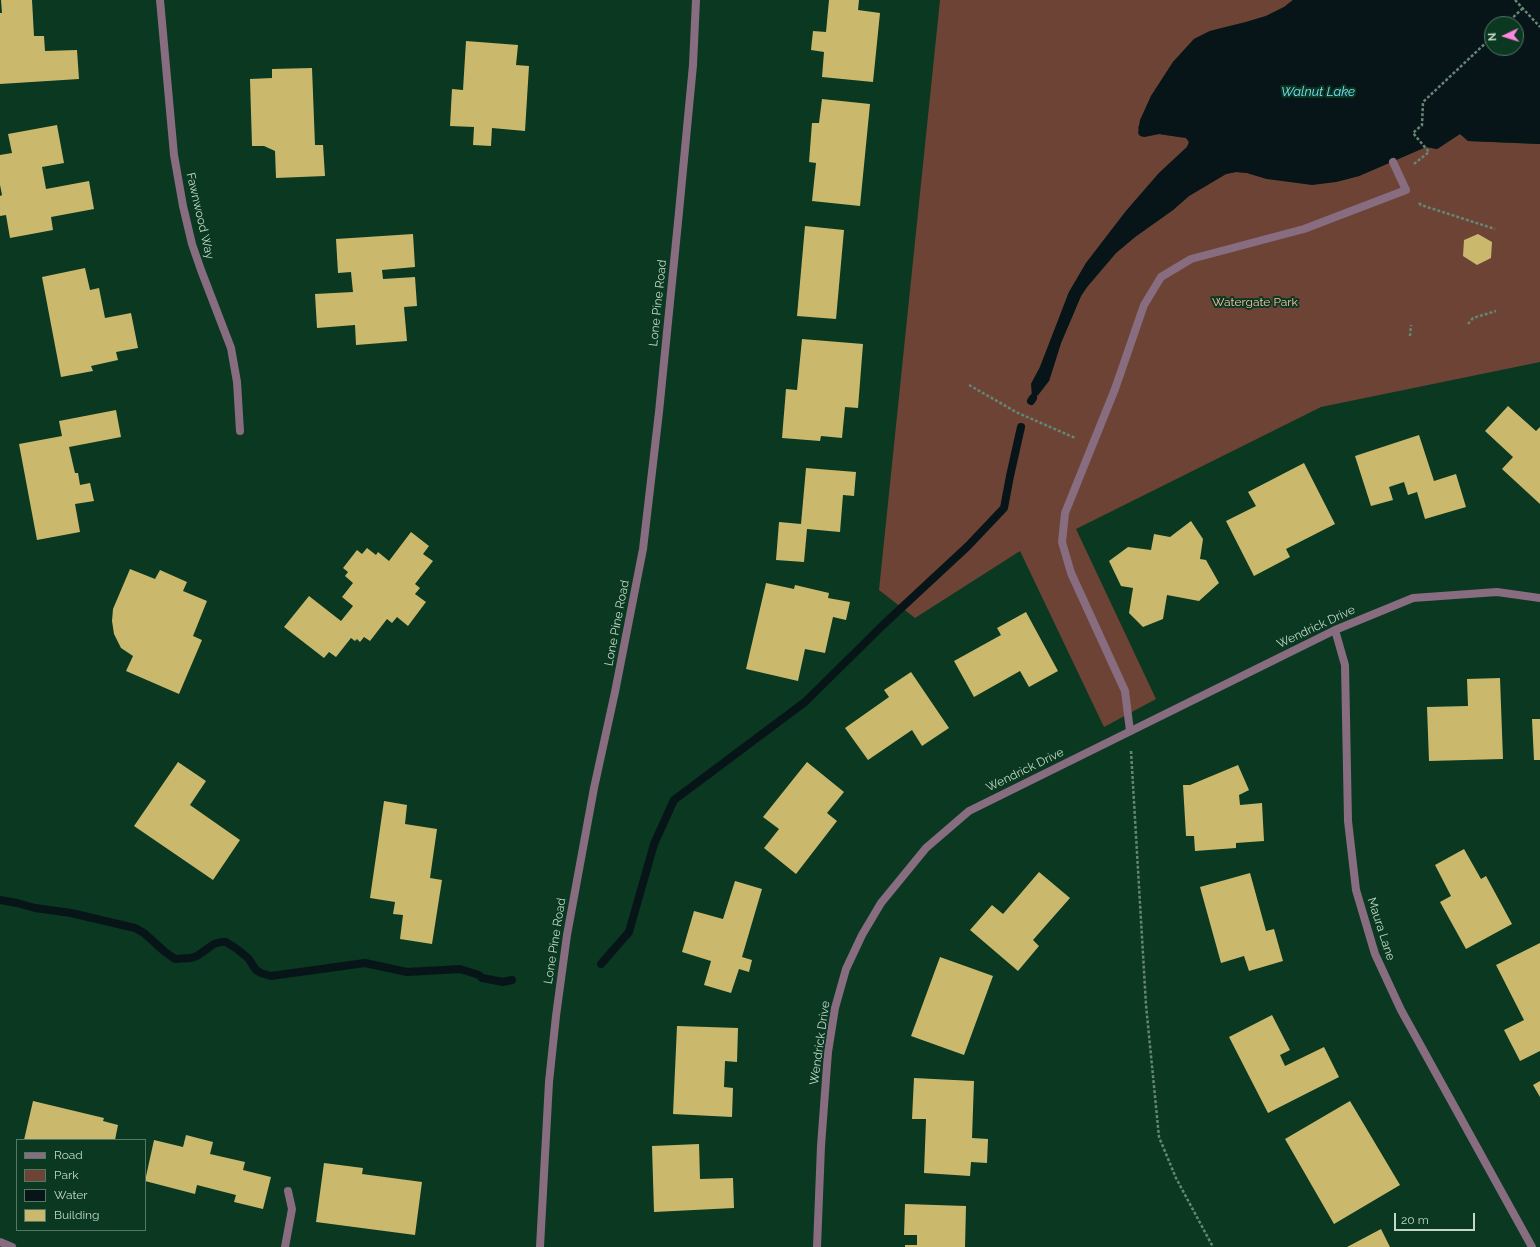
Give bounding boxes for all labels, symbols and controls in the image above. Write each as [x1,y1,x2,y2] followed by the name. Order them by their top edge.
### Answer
[1484,16,1524,56] north arrow
[1486,32,1499,41] text: N
[1281,84,1355,100] water label: Walnut Lake
[183,171,217,261] street label: Fawnwood Way
[646,259,670,347] street label: Lone Pine Road
[1212,295,1298,309] park label: Watergate Park
[602,579,632,667] street label: Lone Pine Road
[1275,603,1357,651] street label: Wendrick Drive
[984,745,1066,795] street label: Wendrick Drive
[1364,896,1398,962] street label: Maura Lane
[541,897,569,985] street label: Lone Pine Road
[807,1000,833,1086] street label: Wendrick Drive
[16,1139,146,1231] legend
[54,1148,83,1162] text: Road
[54,1168,79,1182] text: Park
[54,1188,88,1202] text: Water
[1396,1205,1477,1231] scale bar
[54,1208,100,1222] text: Building
[1401,1213,1429,1227] text: 20 m

